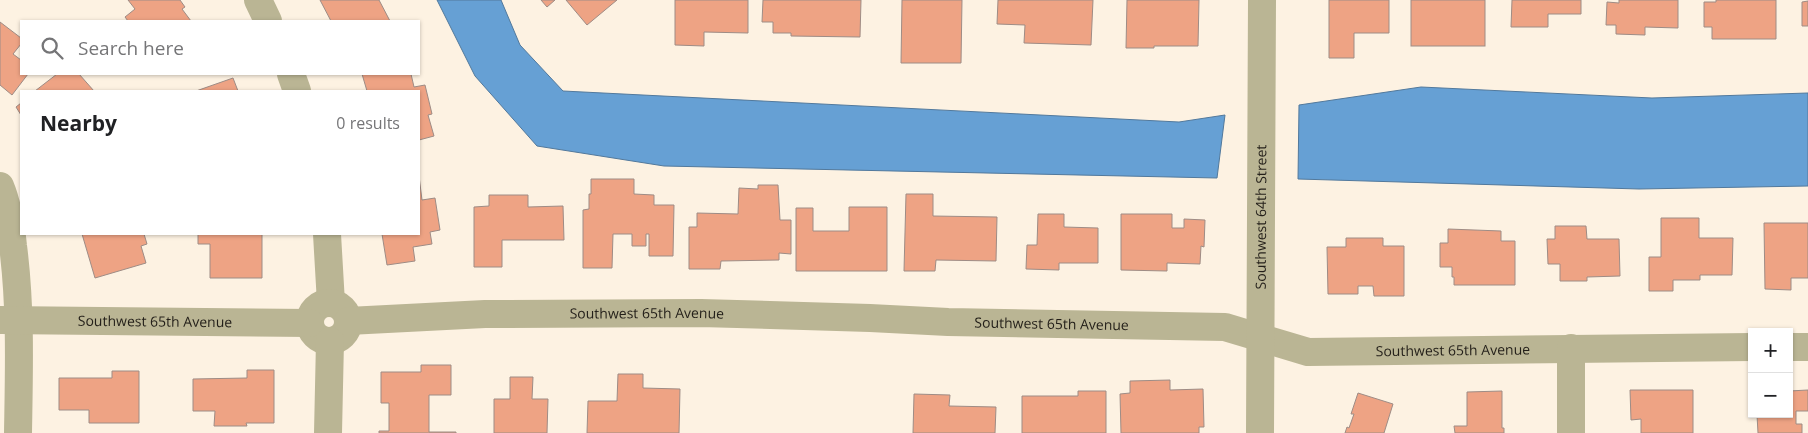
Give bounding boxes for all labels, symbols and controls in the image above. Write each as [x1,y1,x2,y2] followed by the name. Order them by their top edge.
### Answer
[20,20,420,75] search box
[38,34,66,62] icon: search
[78,35,184,61] text: Search here
[40,109,117,137] text: Nearby
[336,112,400,134] text: 0 results
[1251,145,1270,289] street label: Southwest 64th Street
[570,303,724,323] street label: Southwest 65th Avenue
[78,311,232,331] street label: Southwest 65th Avenue
[974,312,1129,334] street label: Southwest 65th Avenue
[1748,328,1793,418] map controls
[1748,328,1793,373] button: +
[1376,339,1530,360] street label: Southwest 65th Avenue
[1748,373,1793,418] button: −

